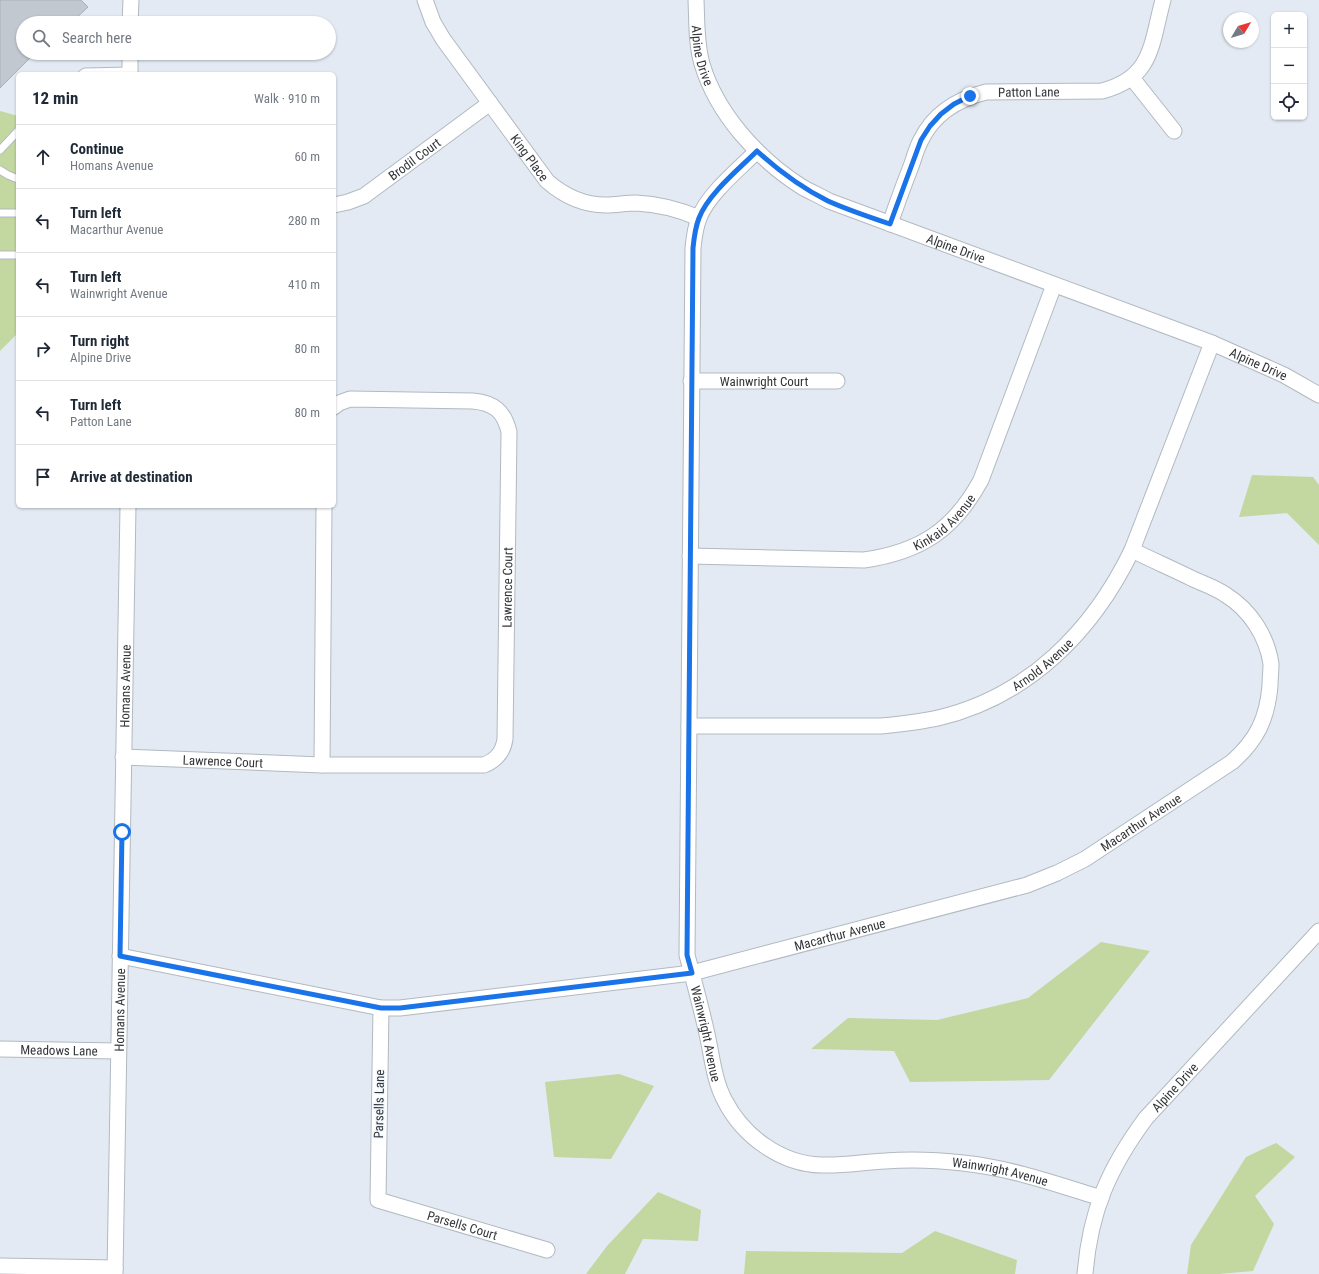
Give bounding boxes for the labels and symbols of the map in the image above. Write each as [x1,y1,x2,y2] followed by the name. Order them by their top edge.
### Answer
[1223,12,1259,48] north arrow
[689,25,717,88] street label: Alpine Drive
[998,84,1060,99] street label: Patton Lane
[961,87,979,105] route end
[508,131,552,184] street label: King Place
[385,135,444,183] street label: Brodil Court
[925,230,987,266] street label: Alpine Drive
[1228,344,1290,383] street label: Alpine Drive
[720,374,808,389] street label: Wainwright Court
[911,491,978,553] street label: Kinkaid Avenue
[499,547,515,628] street label: Lawrence Court
[1009,635,1076,694] street label: Arnold Avenue
[117,644,133,728] street label: Homans Avenue
[182,752,264,770] street label: Lawrence Court
[1098,790,1184,854] street label: Macarthur Avenue
[113,823,131,841] route start
[793,915,887,953] street label: Macarthur Avenue
[111,968,128,1052] street label: Homans Avenue
[688,984,724,1083] street label: Wainwright Avenue
[20,1042,98,1058] street label: Meadows Lane
[1148,1060,1201,1115] street label: Alpine Drive
[371,1069,387,1139] street label: Parsells Lane
[951,1154,1050,1189] street label: Wainwright Avenue
[425,1207,499,1242] street label: Parsells Court

